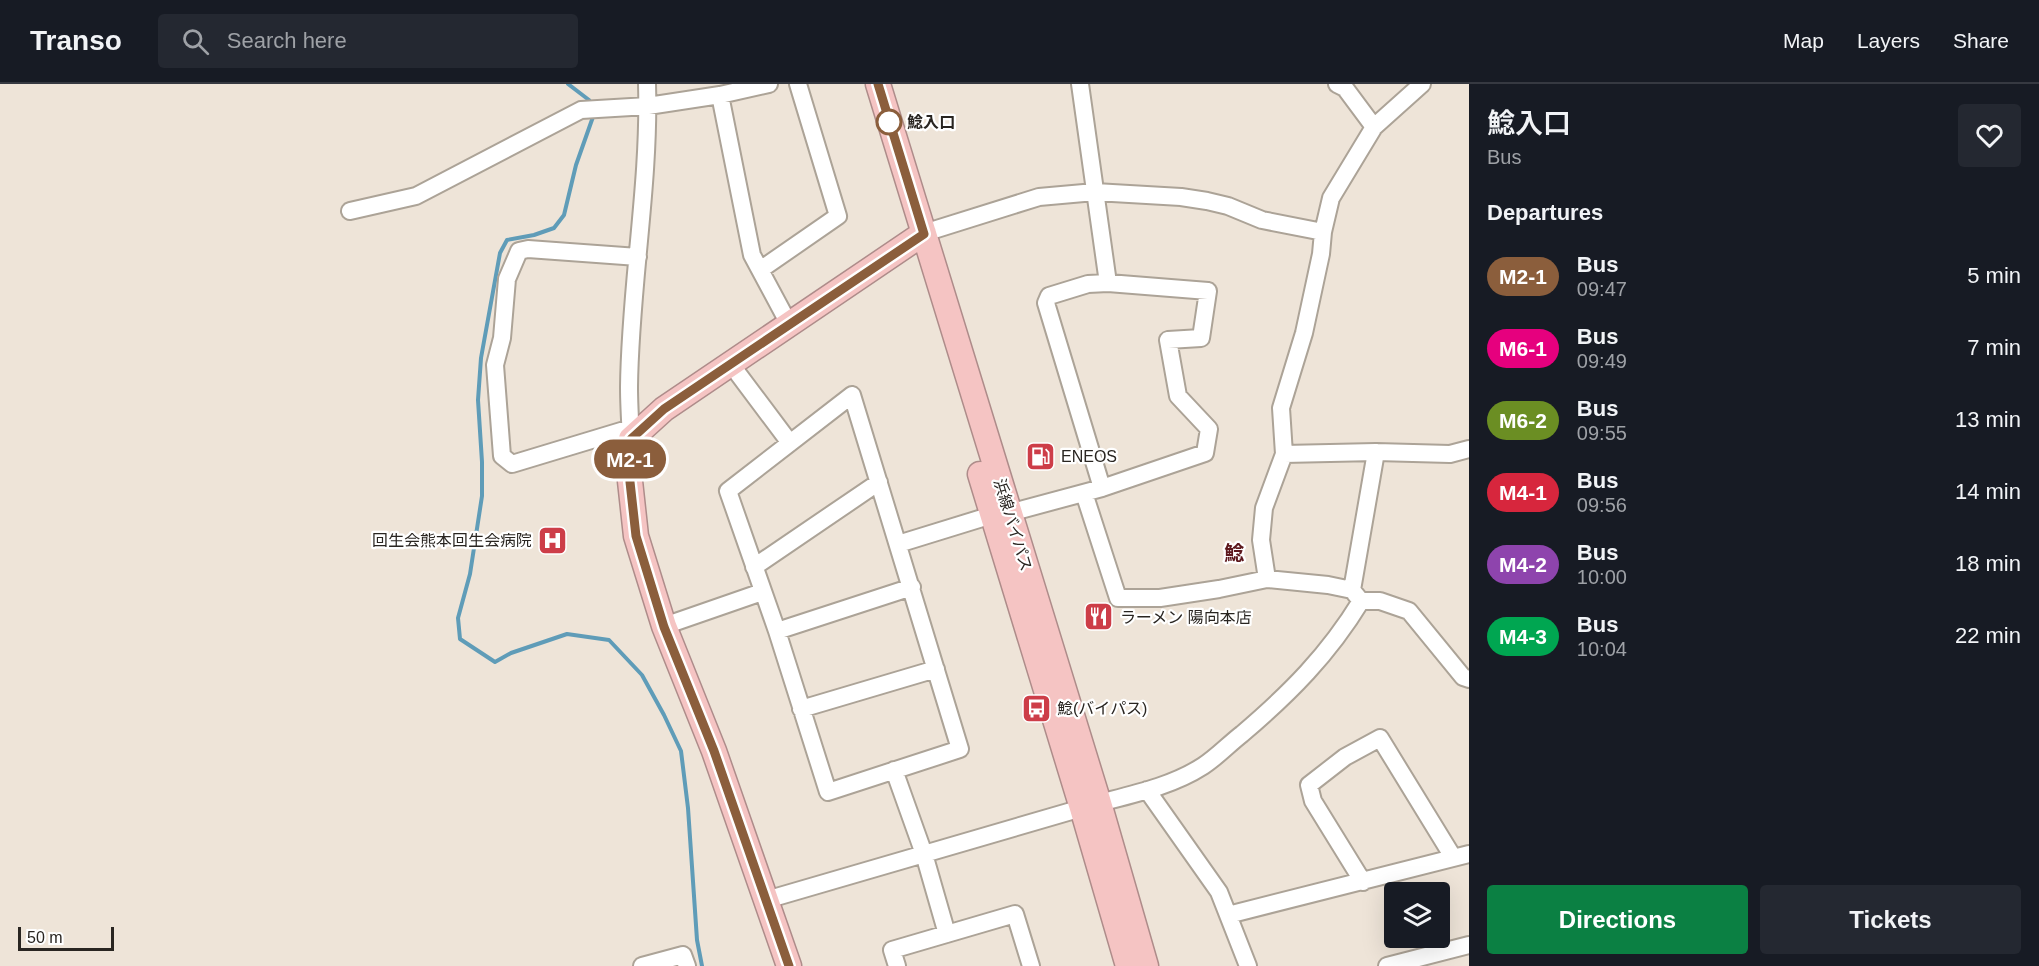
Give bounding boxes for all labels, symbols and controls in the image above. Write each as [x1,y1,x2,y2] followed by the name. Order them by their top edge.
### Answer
[158,14,578,68] search box
[30,25,122,56] text: Transo
[179,25,212,58] icon: search
[227,28,347,53] text: Search here
[1783,29,1824,52] text: Map
[1857,29,1920,52] text: Layers
[1953,29,2009,52] text: Share
[1958,104,2021,167] button: heart
[1487,108,1571,139] text: 鯰入口
[876,109,902,135] marker: 鯰入口
[907,114,955,131] place label: 鯰入口
[1487,146,1521,168] text: Bus
[1487,200,1603,225] text: Departures
[1577,252,1618,277] text: Bus
[1967,263,2021,288] text: 5 min
[1499,265,1547,288] text: M2-1
[1577,278,1627,300] text: 09:47
[1577,324,1618,349] text: Bus
[1967,335,2021,360] text: 7 min
[1499,337,1547,360] text: M6-1
[1577,350,1627,372] text: 09:49
[1577,396,1618,421] text: Bus
[1955,407,2021,432] text: 13 min
[1499,409,1547,432] text: M6-2
[1577,422,1627,444] text: 09:55
[588,440,672,478] line badge: M2-1
[1024,440,1056,472] fuel station icon: ENEOS
[606,448,654,471] text: M2-1
[1061,448,1117,465] place label: ENEOS
[1577,468,1618,493] text: Bus
[991,477,1035,573] street label: 浜線バイパス
[1955,479,2021,504] text: 14 min
[1499,481,1547,504] text: M4-1
[1577,494,1627,516] text: 09:56
[537,524,569,556] hospital icon: 回生会熊本回生会病院
[372,532,532,549] place label: 回生会熊本回生会病院
[1577,540,1618,565] text: Bus
[1224,542,1244,564] district label: 鯰
[1955,551,2021,576] text: 18 min
[1499,553,1547,576] text: M4-2
[1577,566,1627,588] text: 10:00
[1083,601,1115,633] restaurant icon: ラーメン 陽向本店
[1120,609,1252,626] place label: ラーメン 陽向本店
[1577,612,1618,637] text: Bus
[1955,623,2021,648] text: 22 min
[1499,625,1547,648] text: M4-3
[1577,638,1627,660] text: 10:04
[1020,692,1052,724] bus stop icon: 鯰(バイパス)
[1057,700,1147,717] place label: 鯰(バイパス)
[1384,882,1450,948] map controls
[1384,882,1450,948] button: layers
[1487,885,1748,954] button: Directions
[1760,885,2021,954] button: Tickets
[18,924,114,952] scale bar
[27,929,63,946] text: 50 m

